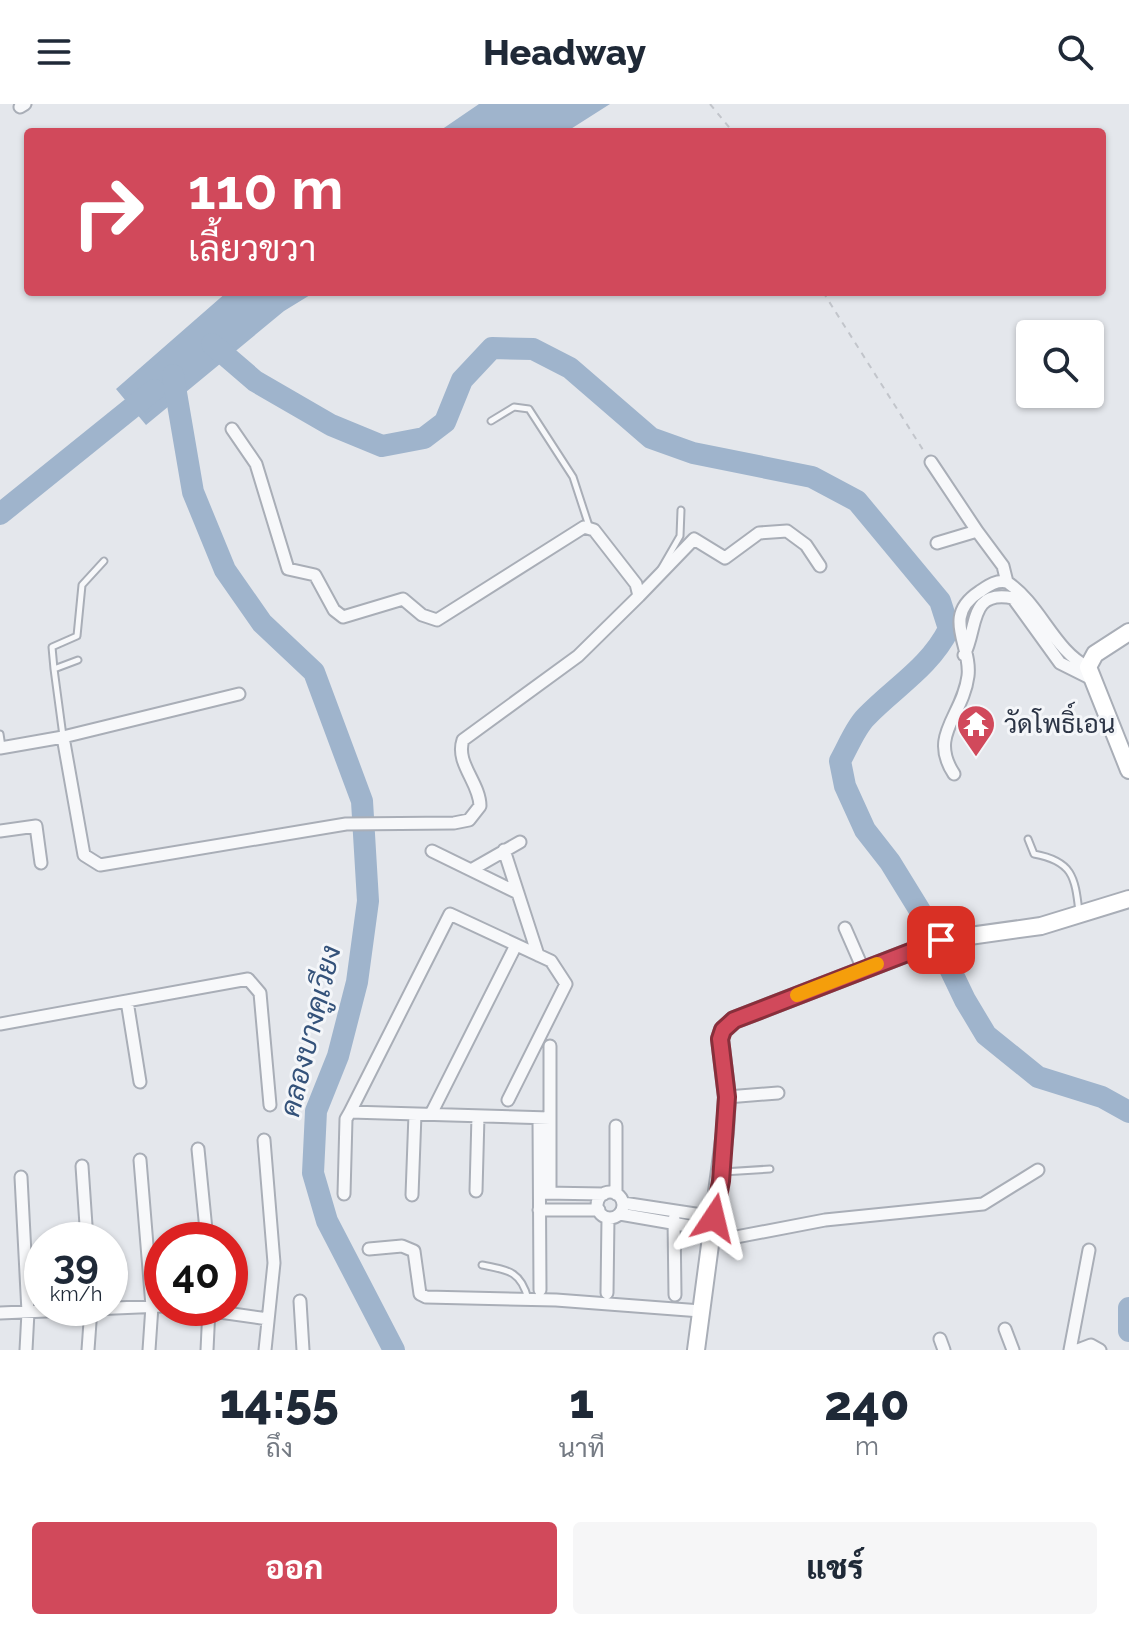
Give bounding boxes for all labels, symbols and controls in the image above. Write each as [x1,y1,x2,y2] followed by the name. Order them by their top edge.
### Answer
[32,30,76,74] icon: menu
[1053,30,1097,74] icon: search
[483,31,646,73] text: Headway
[188,156,343,222] text: 110 m
[56,160,160,264] icon: right
[188,227,316,269] text: เลี้ยวขวา
[1016,320,1104,408] map controls
[1016,320,1104,408] button: search
[1004,701,1115,739] place label: วัดโพธิ์เอน
[955,703,997,758] temple icon: วัดโพธิ์เอน
[907,906,975,974] pin
[919,918,963,962] icon: arrive
[271,942,351,1121] water label: คลองบางคูเวียง
[672,1176,756,1260] position arrow
[144,1222,248,1326] speed limit sign: 40
[53,1240,99,1287] text: 39
[50,1282,102,1306] text: km/h
[220,1373,339,1429] text: 14:55
[569,1373,594,1429] text: 1
[824,1375,909,1431] text: 240
[855,1431,879,1461] text: m
[266,1433,293,1463] text: ถึง
[559,1433,605,1463] text: นาที
[32,1522,557,1614] button: ออก
[573,1522,1097,1614] button: แชร์

